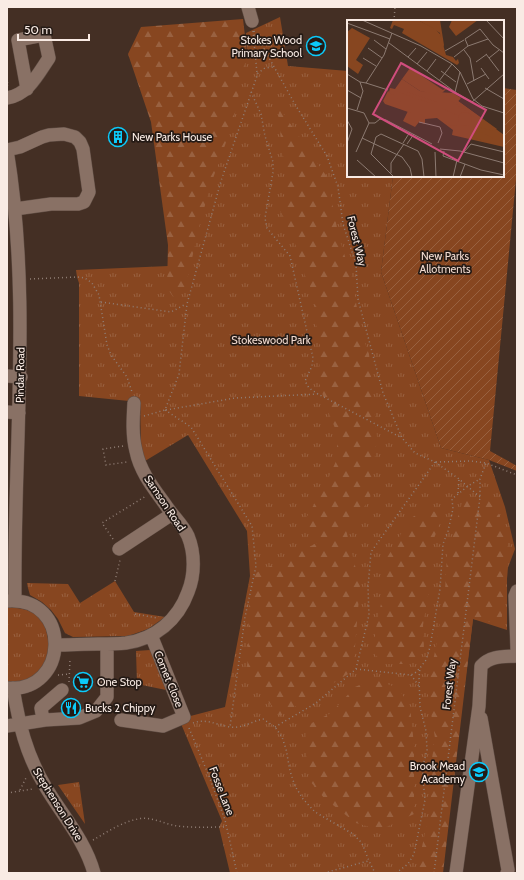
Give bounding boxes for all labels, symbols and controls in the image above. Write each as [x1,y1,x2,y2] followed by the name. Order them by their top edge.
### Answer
[18,16,89,42] scale bar
[347,20,504,177] inset map
[24,22,52,37] text: 50 m
[231,33,302,60] place label: Stokes Wood Primary School
[305,35,327,57] school or university icon: Stokes Wood Primary School
[107,126,129,148] building icon: New Parks House
[132,130,213,144] place label: New Parks House
[344,214,370,268] street label: Forest Way
[419,249,471,276] park label: New Parks Allotments
[231,333,311,347] park label: Stokeswood Park
[13,347,27,403] street label: Pindar Road
[141,472,189,534] street label: Samson Road
[151,649,187,710] street label: Comet Close
[439,657,459,710] street label: Forest Way
[72,671,94,693] supermarket icon: One Stop
[97,675,142,689] place label: One Stop
[60,697,82,719] restaurant icon: Bucks 2 Chippy
[85,701,156,715] place label: Bucks 2 Chippy
[410,759,465,786] place label: Brook Mead Academy
[468,761,490,783] school or university icon: Brook Mead Academy
[30,765,86,843] street label: Stephenson Drive
[206,765,238,818] street label: Fosse Lane

